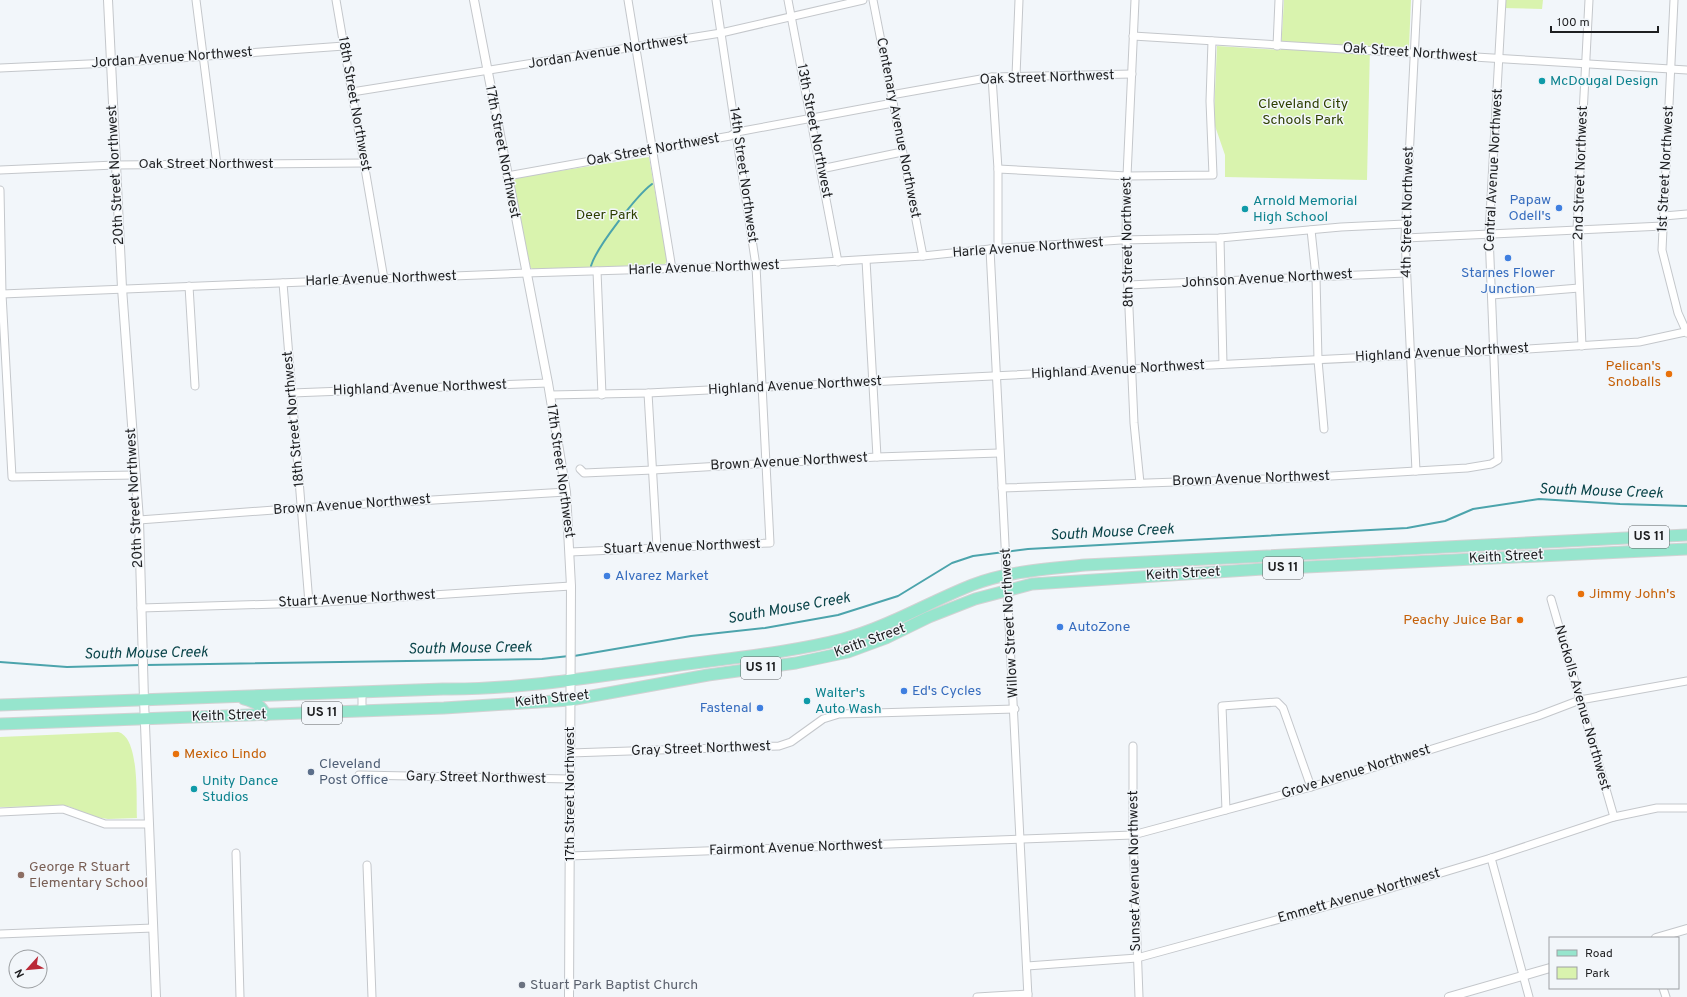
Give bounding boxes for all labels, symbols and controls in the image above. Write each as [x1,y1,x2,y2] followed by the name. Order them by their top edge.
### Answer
[1551,8,1658,34] scale bar
[1557,15,1590,31] text: 100 m
[527,31,689,73] street label: Jordan Avenue Northwest
[334,35,374,173] street label: 18th Street Northwest
[872,36,924,220] street label: Centenary Avenue Northwest
[1342,40,1478,66] street label: Oak Street Northwest
[91,44,253,72] street label: Jordan Avenue Northwest
[793,62,835,200] street label: 13th Street Northwest
[979,67,1115,89] street label: Oak Street Northwest
[1550,73,1658,90] place label: McDougal Design
[1537,76,1547,86] marker: McDougal Design
[481,84,523,220] street label: 17th Street Northwest
[1481,88,1507,252] street label: Central Avenue Northwest
[1258,96,1348,129] park label: Cleveland City Schools Park
[104,104,128,246] street label: 20th Street Northwest
[1570,105,1592,241] street label: 2nd Street Northwest
[1654,105,1678,233] street label: 1st Street Northwest
[725,106,761,244] street label: 14th Street Northwest
[585,130,721,170] street label: Oak Street Northwest
[1398,146,1418,278] street label: 4th Street Northwest
[139,156,273,173] street label: Oak Street Northwest
[1118,176,1138,308] street label: 8th Street Northwest
[1509,192,1551,225] place label: Papaw Odell's
[1253,193,1357,226] place label: Arnold Memorial High School
[1554,203,1564,213] marker: Papaw Odell's
[1240,204,1250,214] marker: Arnold Memorial High School
[576,207,638,224] park label: Deer Park
[952,234,1104,262] street label: Harle Avenue Northwest
[1503,253,1513,263] marker: Starnes Flower Junction
[628,257,780,279] street label: Harle Avenue Northwest
[1461,265,1555,298] place label: Starnes Flower Junction
[1181,266,1353,292] street label: Johnson Avenue Northwest
[305,268,457,290] street label: Harle Avenue Northwest
[1355,340,1529,366] street label: Highland Avenue Northwest
[280,350,308,488] street label: 18th Street Northwest
[1031,357,1205,383] street label: Highland Avenue Northwest
[1606,358,1661,391] place label: Pelican's Snoballs
[1664,369,1674,379] marker: Pelican's Snoballs
[708,373,882,399] street label: Highland Avenue Northwest
[333,376,507,400] street label: Highland Avenue Northwest
[542,403,578,539] street label: 17th Street Northwest
[123,427,147,569] street label: 20th Street Northwest
[710,449,868,475] street label: Brown Avenue Northwest
[1172,468,1330,490] street label: Brown Avenue Northwest
[1539,480,1664,504] water label: South Mouse Creek
[273,491,431,519] street label: Brown Avenue Northwest
[1050,520,1175,546] water label: South Mouse Creek
[1629,526,1669,548] road number: US 11
[603,536,761,558] street label: Stuart Avenue Northwest
[998,547,1022,699] street label: Willow Street Northwest
[1468,547,1544,567] street label: Keith Street
[1263,557,1303,579] road number: US 11
[1145,564,1221,584] street label: Keith Street
[615,568,709,585] place label: Alvarez Market
[602,571,612,581] marker: Alvarez Market
[278,586,436,612] street label: Stuart Avenue Northwest
[1589,586,1676,603] place label: Jimmy John's
[726,589,852,629] water label: South Mouse Creek
[1576,589,1586,599] marker: Jimmy John's
[1403,612,1513,629] place label: Peachy Juice Bar
[1515,615,1525,625] marker: Peachy Juice Bar
[1068,619,1130,636] place label: AutoZone
[832,620,908,662] street label: Keith Street
[1055,622,1065,632] marker: AutoZone
[1550,623,1614,793] street label: Nuckolls Avenue Northwest
[408,638,533,660] water label: South Mouse Creek
[84,643,209,665] water label: South Mouse Creek
[741,657,781,679] road number: US 11
[912,683,982,700] place label: Ed's Cycles
[815,685,882,718] place label: Walter's Auto Wash
[899,686,909,696] marker: Ed's Cycles
[514,687,590,711] street label: Keith Street
[802,696,812,706] marker: Walter's Auto Wash
[700,700,752,717] place label: Fastenal
[302,702,342,724] road number: US 11
[755,703,765,713] marker: Fastenal
[191,706,267,726] street label: Keith Street
[562,726,579,862] street label: 17th Street Northwest
[631,738,771,760] street label: Gray Street Northwest
[1279,741,1433,803] street label: Grove Avenue Northwest
[184,746,267,763] place label: Mexico Lindo
[171,749,181,759] marker: Mexico Lindo
[319,756,388,789] place label: Cleveland Post Office
[306,767,316,777] marker: Cleveland Post Office
[406,768,546,788] street label: Gary Street Northwest
[202,773,278,806] place label: Unity Dance Studios
[189,784,199,794] marker: Unity Dance Studios
[1125,790,1145,952] street label: Sunset Avenue Northwest
[709,836,883,860] street label: Fairmont Avenue Northwest
[29,859,148,892] place label: George R Stuart Elementary School
[1276,865,1442,927] street label: Emmett Avenue Northwest
[16,870,26,880] marker: George R Stuart Elementary School
[1549,937,1679,989] legend
[1585,946,1613,962] text: Road
[8,949,48,989] north arrow
[12,966,28,980] text: N
[1585,966,1610,982] text: Park
[530,977,698,994] place label: Stuart Park Baptist Church
[517,980,527,990] marker: Stuart Park Baptist Church

